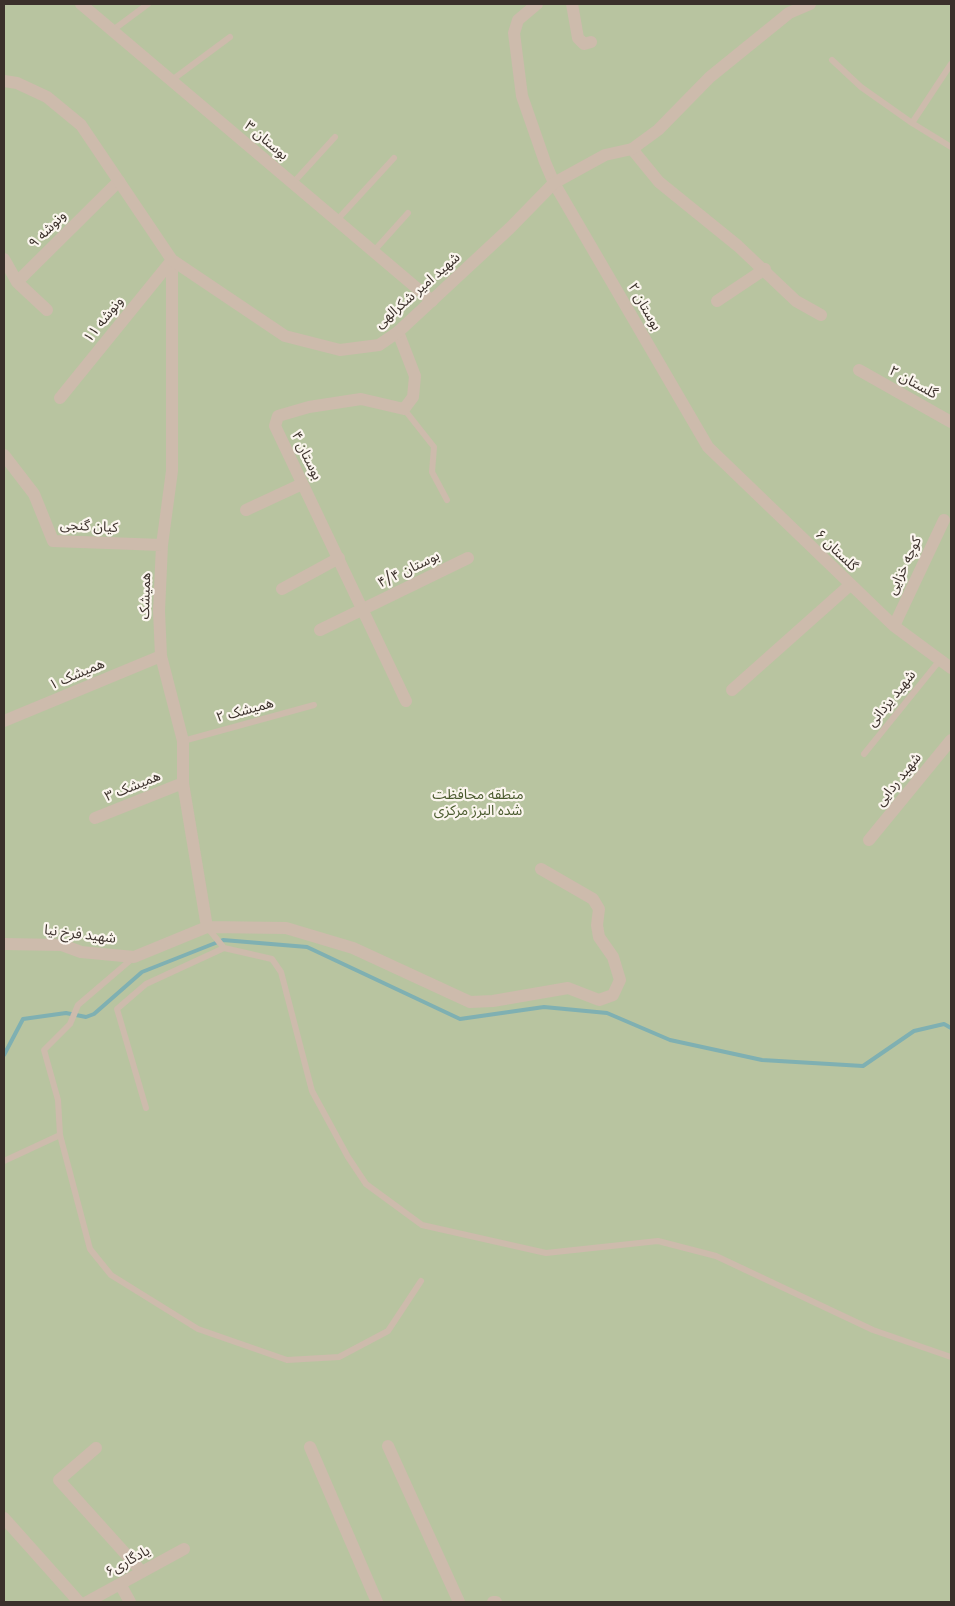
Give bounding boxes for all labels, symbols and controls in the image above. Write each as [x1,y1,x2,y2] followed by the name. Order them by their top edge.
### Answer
[241,118,291,164] street label: بوستان ۳
[26,208,70,252] street label: ونوشه ۹
[372,249,464,333] street label: شهید امیر شکرالهی
[624,280,664,334] street label: بوستان ۲
[80,294,128,346] street label: ونوشه ۱۱
[886,363,940,403] street label: گلستان ۲
[287,429,325,483] street label: بوستان ۴
[60,517,118,537] street label: کیان گنجی
[811,527,861,575] street label: گلستان ۶
[884,534,926,598] street label: کوچه خزایی
[375,548,443,592] street label: بوستان ۴/۴
[137,572,155,620] street label: همیشک
[47,656,107,694] street label: همیشک ۱
[864,667,920,731] street label: شهید یزدانی
[215,695,275,727] street label: همیشک ۲
[872,750,926,810] street label: شهید ردایی
[103,768,163,806] street label: همیشک ۳
[432,787,524,820] park label: منطقه محافظت شده البرز مرکزی
[43,922,117,948] street label: شهید فرخ نیا
[103,1543,153,1581] street label: یادگاری۶

